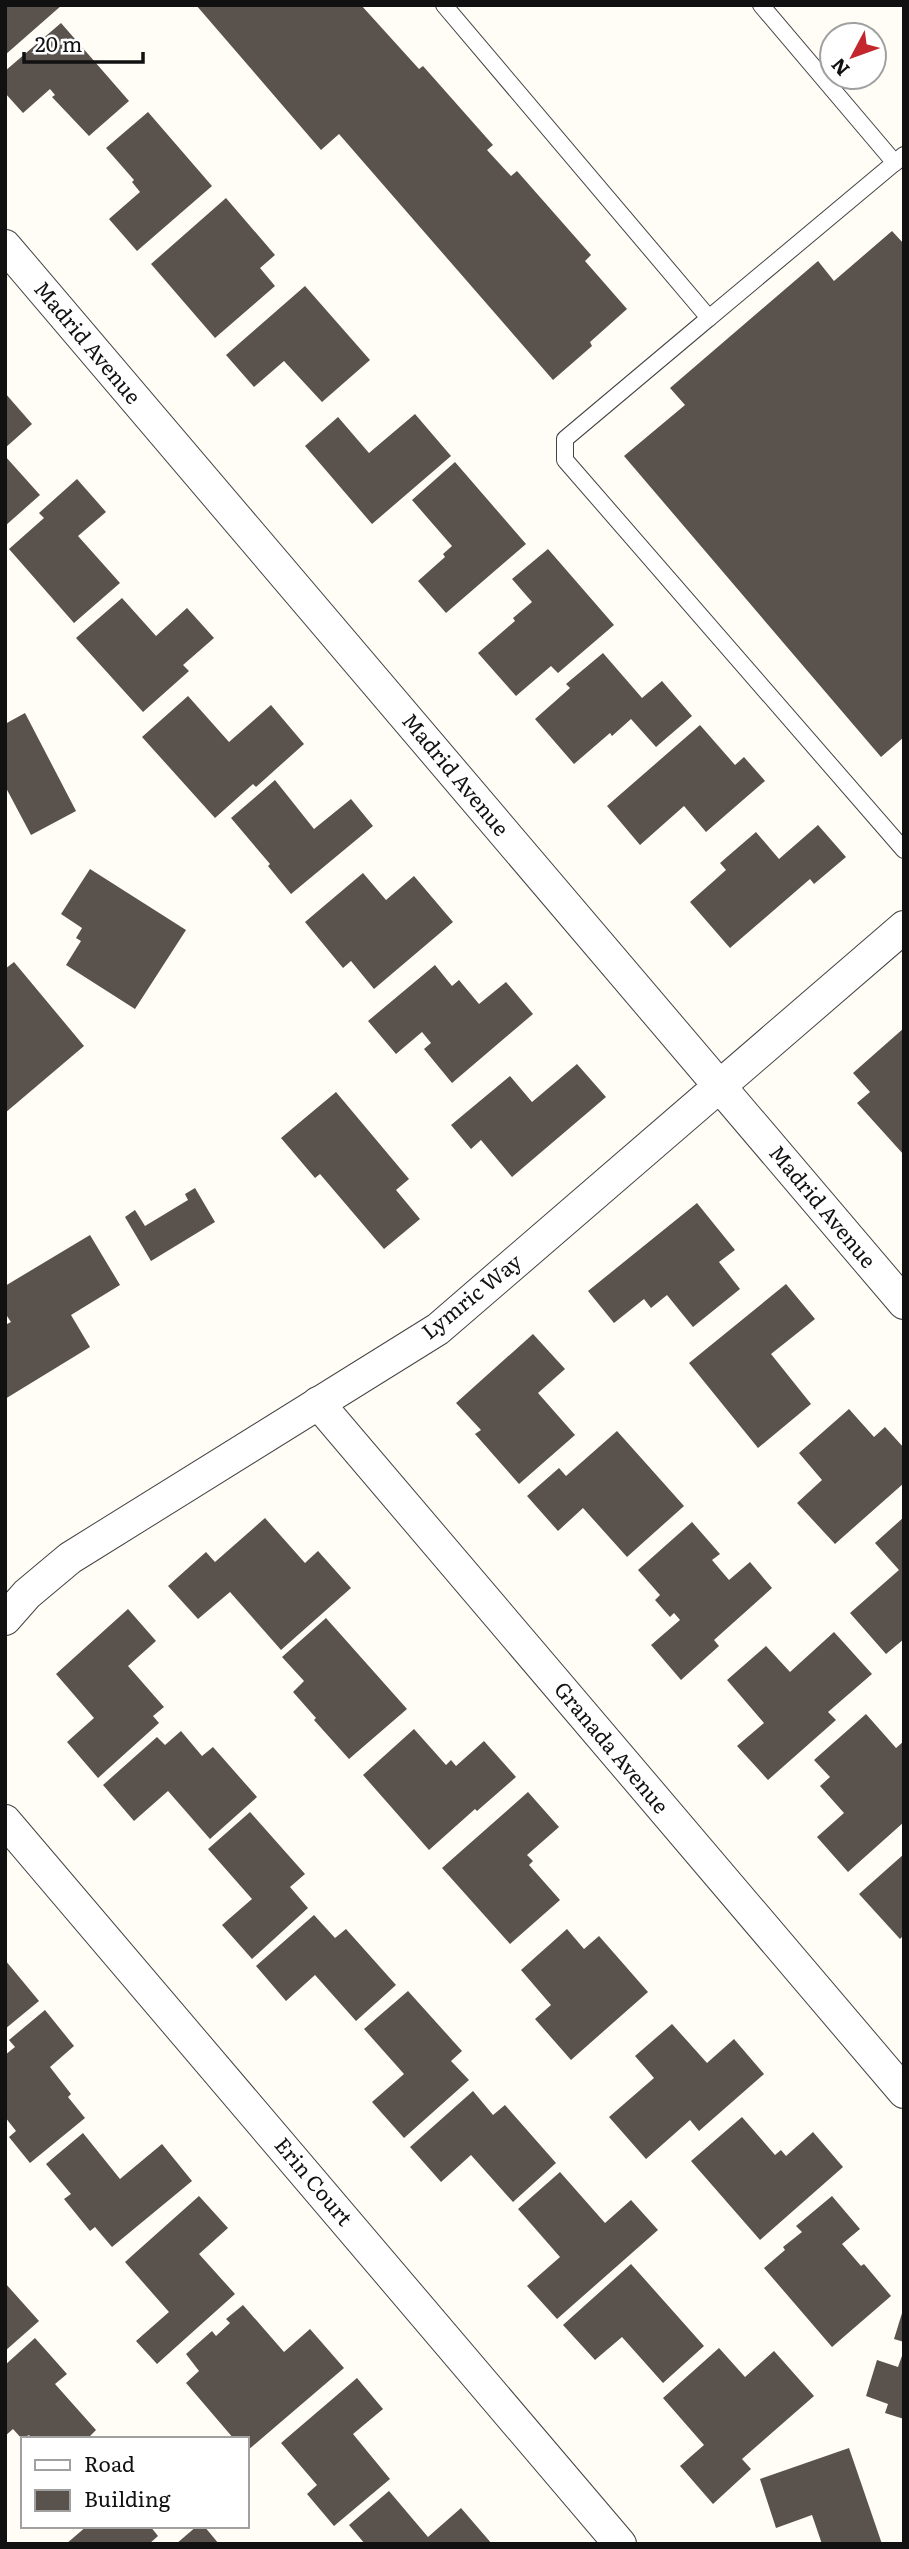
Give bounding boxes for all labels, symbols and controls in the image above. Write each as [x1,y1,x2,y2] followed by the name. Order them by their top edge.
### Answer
[24,21,144,65] scale bar
[818,21,888,91] north arrow
[35,27,82,58] text: 20 m
[824,53,855,83] text: N
[28,273,150,410] street label: Madrid Avenue
[396,705,518,842] street label: Madrid Avenue
[763,1137,885,1274] street label: Madrid Avenue
[414,1244,528,1345] street label: Lymric Way
[548,1674,678,1819] street label: Granada Avenue
[269,2129,362,2232] street label: Erin Court
[21,2437,248,2528] legend
[84,2447,135,2478] text: Road
[84,2482,171,2513] text: Building

